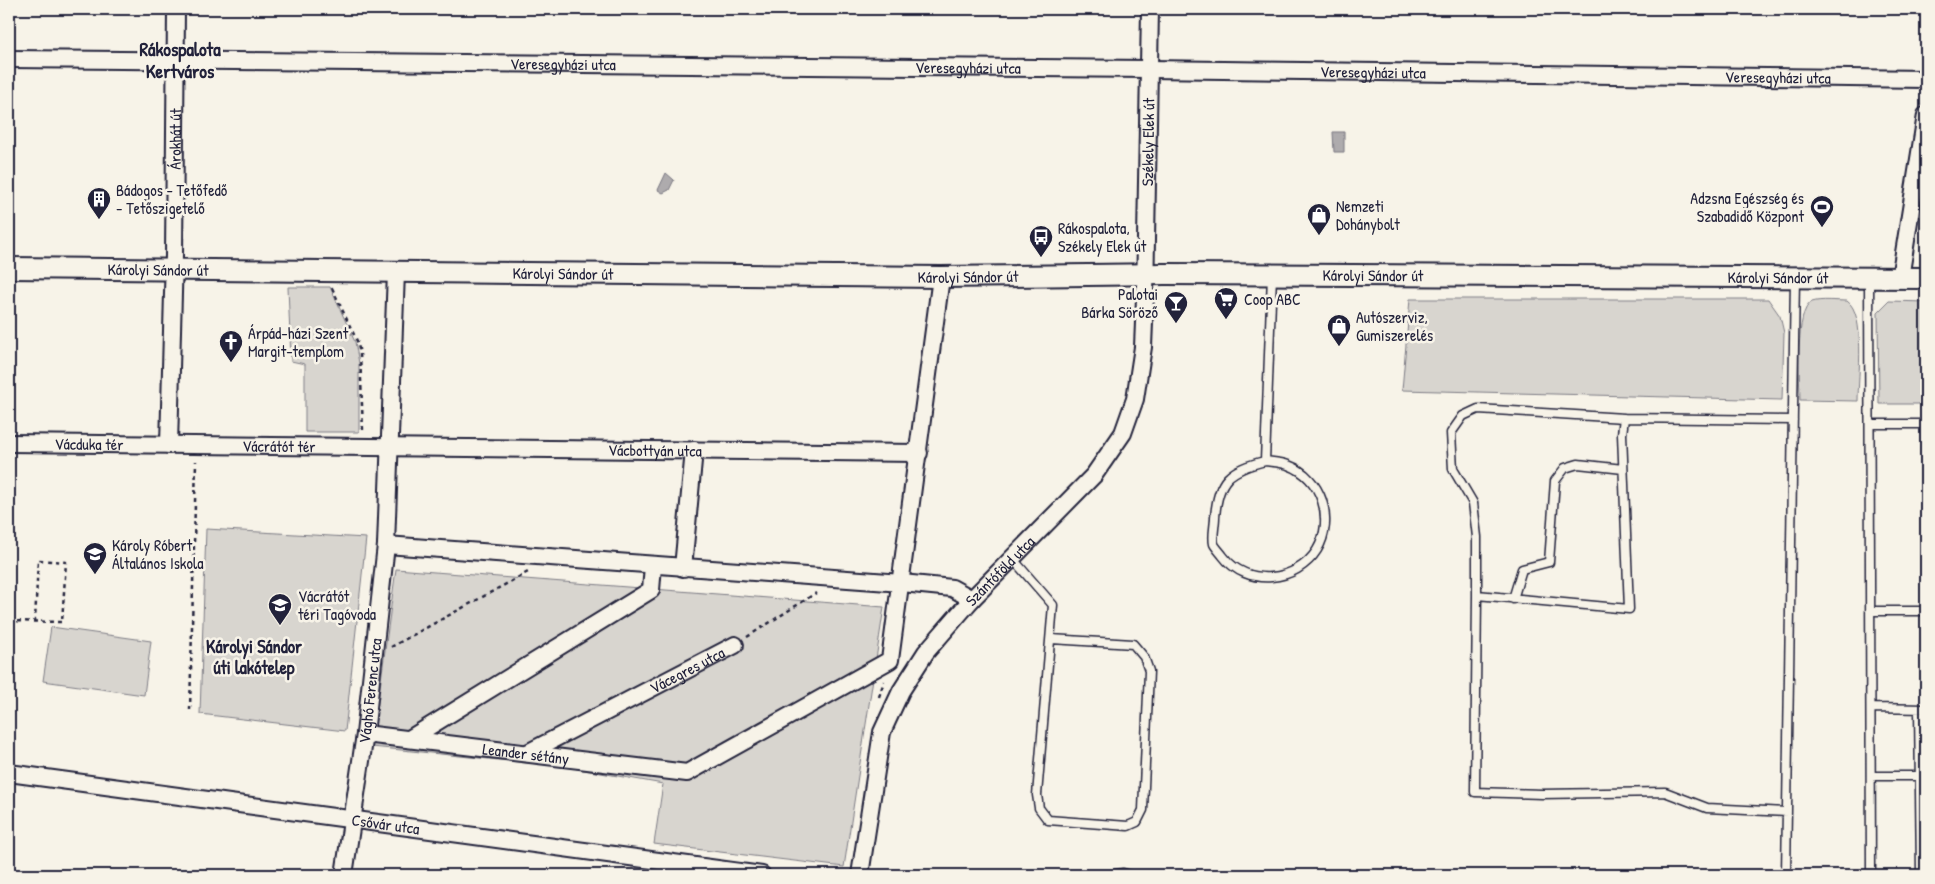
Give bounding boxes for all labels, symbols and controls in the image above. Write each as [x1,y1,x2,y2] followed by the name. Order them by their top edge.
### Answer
[139,36,221,84] district label: Rákospalota Kertváros
[510,52,616,75] street label: Veresegyházi utca
[915,56,1021,79] street label: Veresegyházi utca
[1320,60,1426,84] street label: Veresegyházi utca
[1725,65,1831,89] street label: Veresegyházi utca
[1136,97,1159,186] street label: Székely Elek út
[164,108,186,170] street label: Árokhát út
[116,179,228,219] place label: Bádogos - Tetőfedő - Tetőszigetelő
[86,186,112,220] building icon: Bádogos - Tetőfedő - Tetőszigetelő
[1690,187,1804,227] place label: Adzsna Egészség és Szabadidő Központ
[1809,194,1835,228] sports icon: Adzsna Egészség és Szabadidő Központ
[1336,195,1400,235] place label: Nemzeti Dohánybolt
[1306,202,1332,236] shop icon: Nemzeti Dohánybolt
[1058,217,1147,257] place label: Rákospalota, Székely Elek út
[1028,224,1054,258] bus stop icon: Rákospalota, Székely Elek út
[107,258,209,281] street label: Károlyi Sándor út
[512,262,614,285] street label: Károlyi Sándor út
[1322,264,1424,286] street label: Károlyi Sándor út
[917,265,1019,288] street label: Károlyi Sándor út
[1727,266,1829,288] street label: Károlyi Sándor út
[1081,283,1159,323] place label: Palotai Bárka Söröző
[1213,286,1239,320] supermarket icon: Coop ABC
[1244,288,1301,310] place label: Coop ABC
[1163,290,1189,324] bar icon: Palotai Bárka Söröző
[1356,306,1433,346] place label: Autószerviz, Gumiszerelés
[1326,313,1352,347] shop icon: Autószerviz, Gumiszerelés
[248,322,349,362] place label: Árpád-házi Szent Margit-templom
[218,329,244,363] church icon: Árpád-házi Szent Margit-templom
[54,433,124,455] street label: Vácduka tér
[242,435,316,457] street label: Vácrátót tér
[608,439,702,462] street label: Vácbottyán utca
[960,531,1039,610] street label: Szántóföld utca
[112,534,203,574] place label: Károly Róbert Általános Iskola
[82,541,108,575] school or university icon: Károly Róbert Általános Iskola
[298,585,376,625] place label: Vácrátót téri Tagóvoda
[267,592,293,626] school or university icon: Vácrátót téri Tagóvoda
[206,634,302,681] district label: Károlyi Sándor úti lakótelep
[353,637,387,745] street label: Vághó Ferenc utca
[646,641,728,699] street label: Vácegres utca
[481,737,570,770] street label: Leander sétány
[350,809,421,839] street label: Csővár utca

